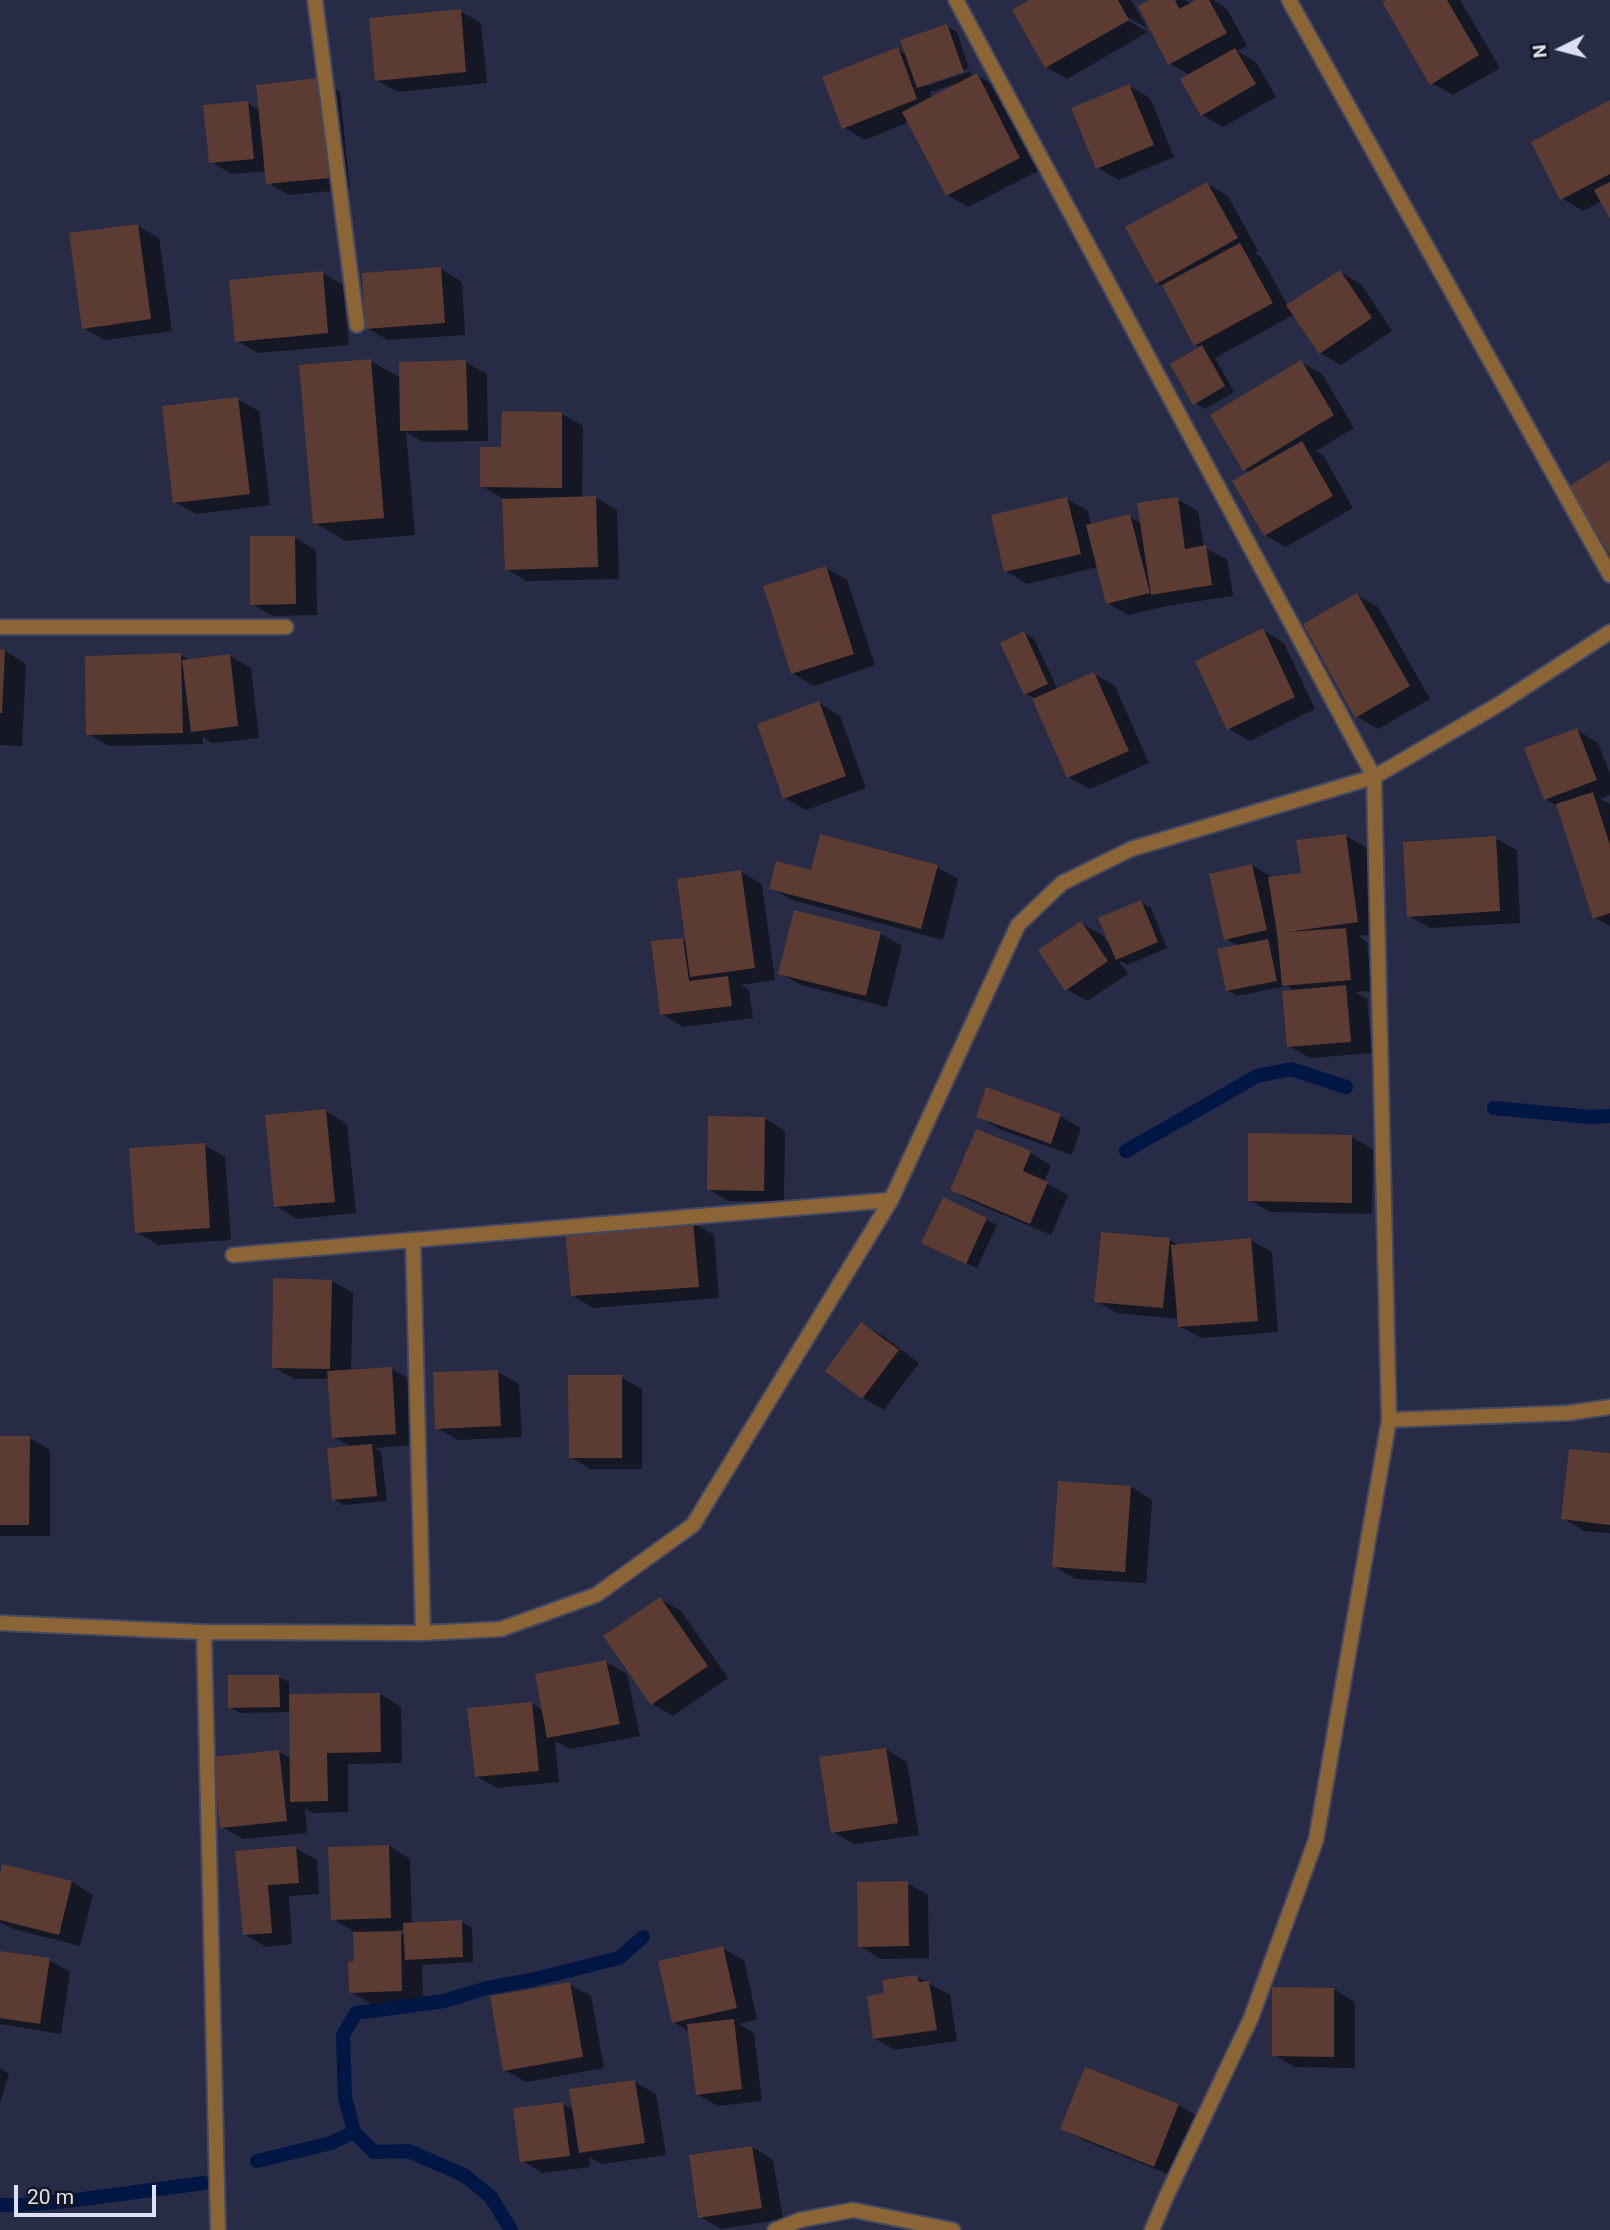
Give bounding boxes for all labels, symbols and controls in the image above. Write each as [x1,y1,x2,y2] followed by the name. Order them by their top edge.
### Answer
[1526,14,1596,84] north arrow
[1527,43,1552,59] text: N
[18,2170,159,2214] scale bar
[27,2185,74,2209] text: 20 m

